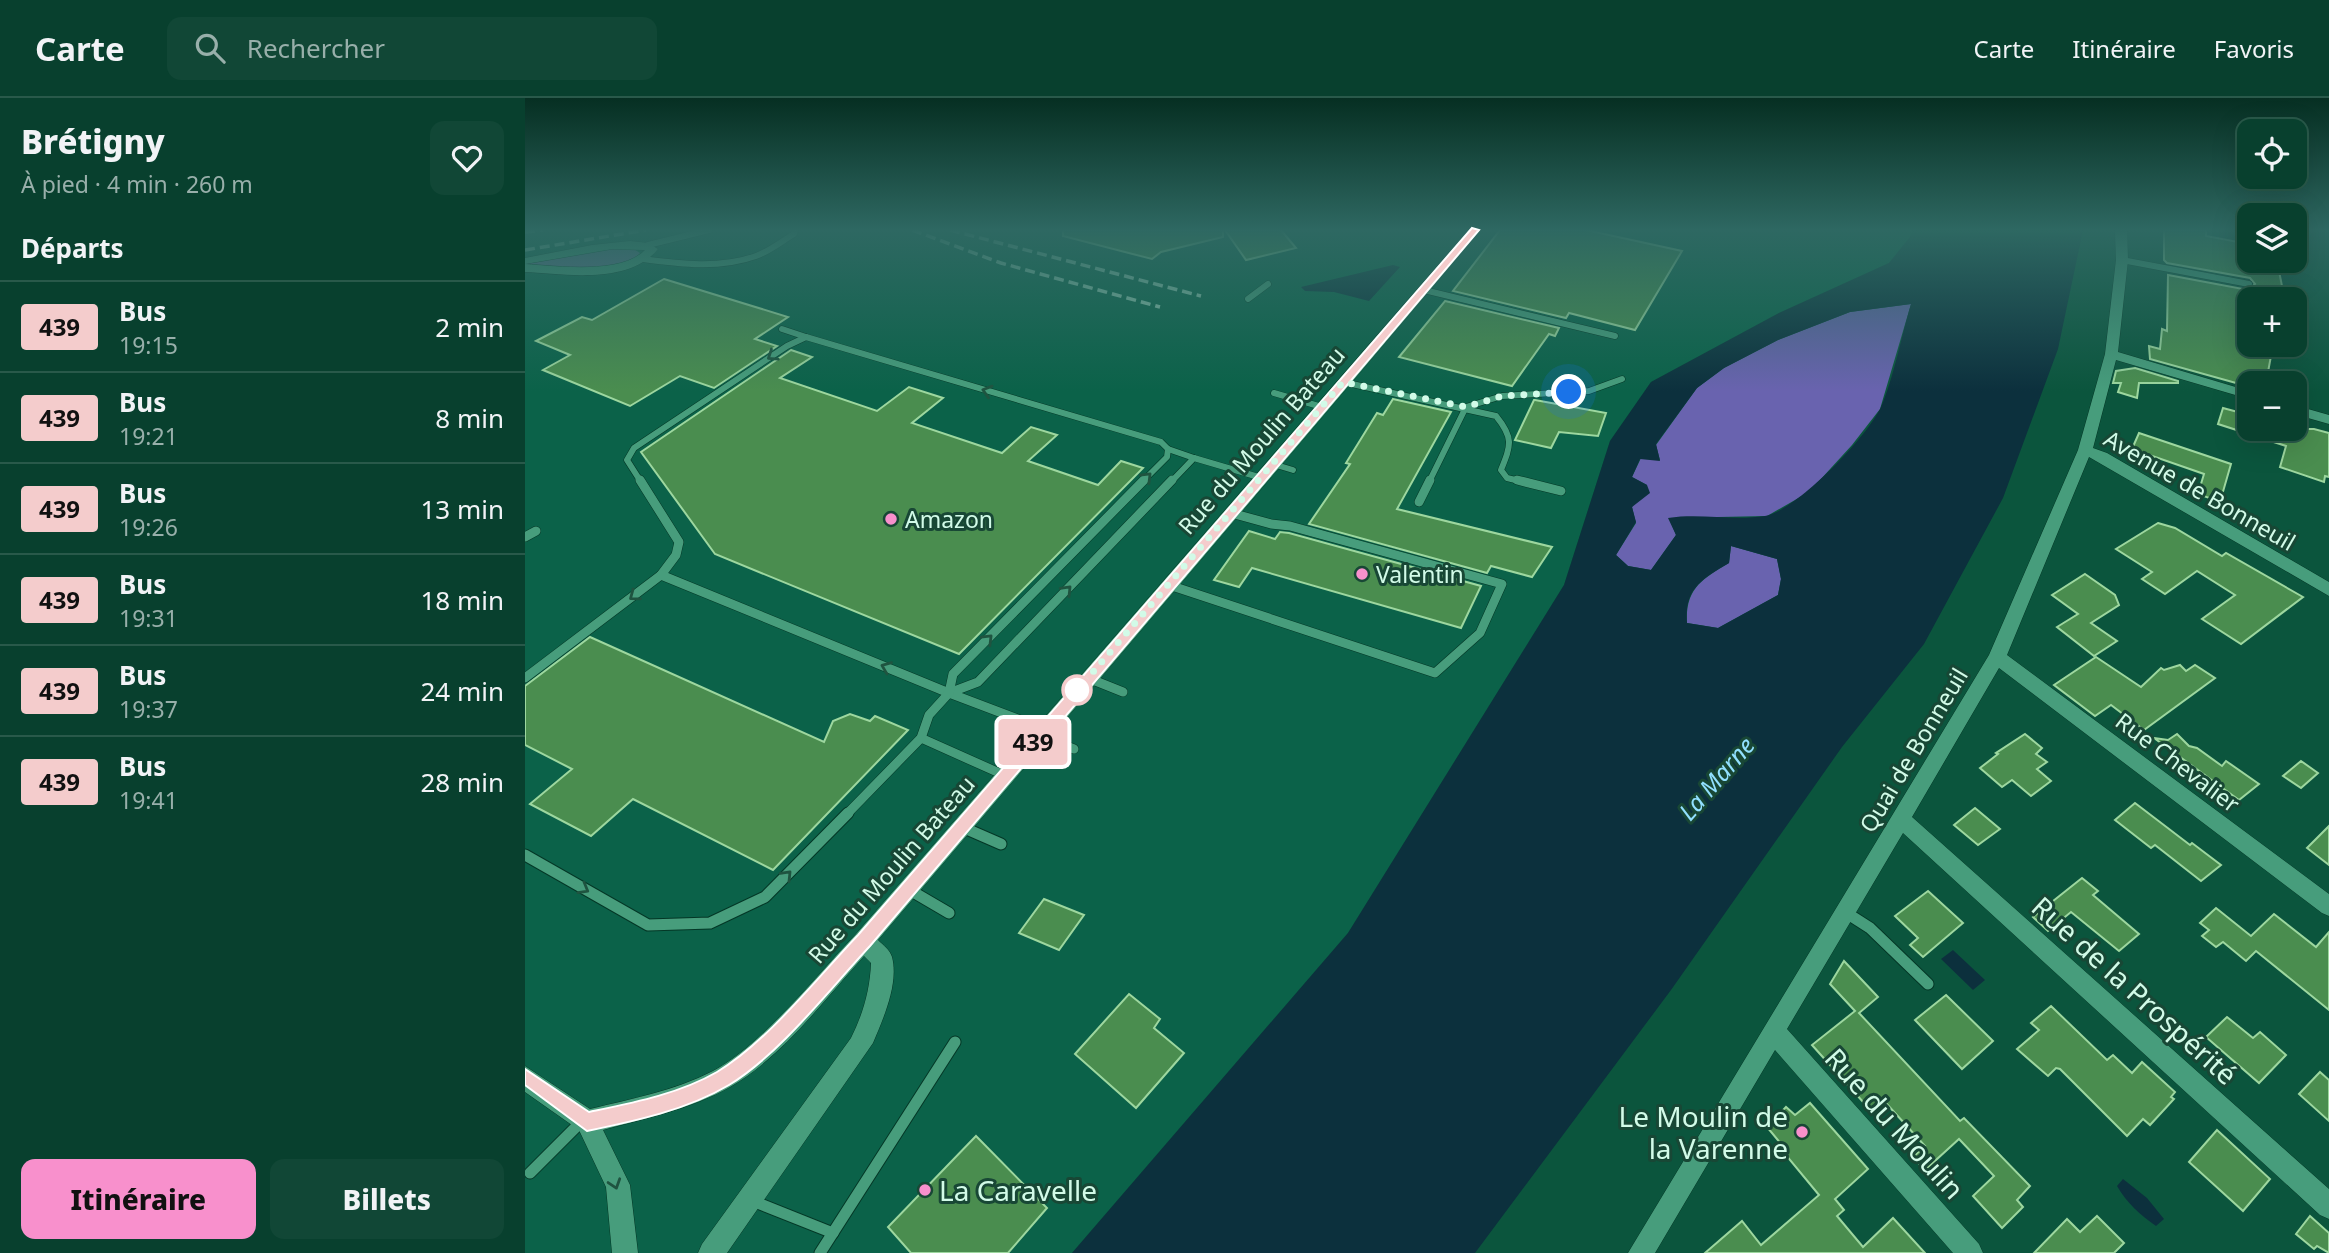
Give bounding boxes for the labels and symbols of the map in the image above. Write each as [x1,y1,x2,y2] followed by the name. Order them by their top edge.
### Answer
[1170,339,1352,541] street label: Rue du Moulin Bateau
[767,348,780,360] one-way arrow
[1551,374,1586,409] your location
[981,384,993,399] one-way arrow
[2098,422,2302,558] street label: Avenue de Bonneuil
[1139,472,1152,485] one-way arrow
[905,503,993,535] place label: Amazon
[883,511,899,527] marker: Amazon
[1376,558,1464,590] place label: Valentin
[1354,566,1370,582] marker: Valentin
[1058,585,1071,598] one-way arrow
[629,587,642,600] one-way arrow
[979,634,992,647] one-way arrow
[880,661,893,675] one-way arrow
[1851,662,1975,838] street label: Quai de Bonneuil
[1062,675,1092,705] unlabelled marker
[2109,705,2247,820] street label: Rue Chevalier
[993,719,1073,765] line badge: 439
[1671,729,1761,827] water label: La Marne
[800,768,982,970] street label: Rue du Moulin Bateau
[779,871,791,883] one-way arrow
[577,881,590,894] one-way arrow
[2024,887,2246,1093] street label: Rue de la Prospérité
[1817,1039,1973,1207] street label: Rue du Moulin
[1619,1097,1788,1167] place label: Le Moulin de la Varenne
[1794,1124,1810,1140] marker: Le Moulin de la Varenne
[939,1171,1097,1209] place label: La Caravelle
[607,1177,622,1189] one-way arrow
[917,1182,933,1198] marker: La Caravelle

